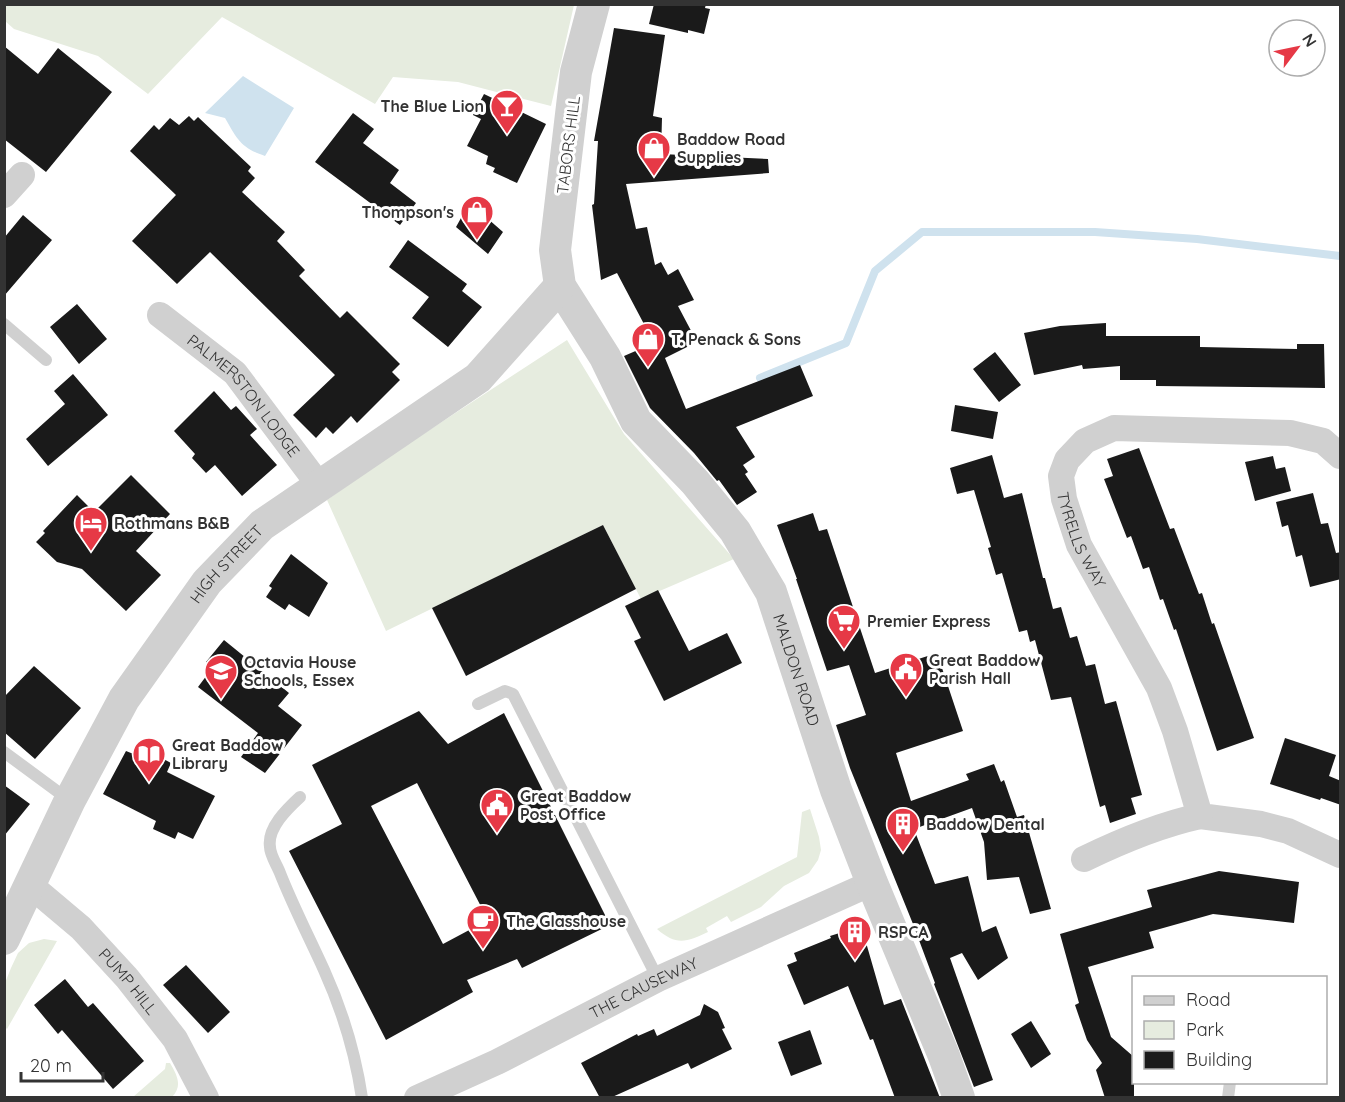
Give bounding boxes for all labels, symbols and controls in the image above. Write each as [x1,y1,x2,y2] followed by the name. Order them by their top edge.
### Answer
[1267,18,1327,78] north arrow
[1298,30,1321,50] text: N
[489,88,525,135] bar icon: The Blue Lion
[552,94,584,195] street label: TABORS HILL
[380,96,484,116] place label: The Blue Lion
[677,129,785,167] place label: Baddow Road Supplies
[636,130,672,177] shop icon: Baddow Road Supplies
[459,194,495,241] shop icon: Thompson's
[361,202,454,222] place label: Thompson's
[630,321,666,368] shop icon: T. Penack & Sons
[671,329,801,349] place label: T. Penack & Sons
[183,330,304,461] street label: PALMERSTON LODGE
[1053,490,1111,591] street label: TYRELLS WAY
[73,505,109,552] hotel icon: Rothmans B&B
[114,513,230,533] place label: Rothmans B&B
[185,520,267,607] street label: HIGH STREET
[826,603,862,650] supermarket icon: Premier Express
[769,611,824,728] street label: MALDON ROAD
[867,611,991,631] place label: Premier Express
[929,650,1040,688] place label: Great Baddow Parish Hall
[888,651,924,698] public building icon: Great Baddow Parish Hall
[244,652,356,690] place label: Octavia House Schools, Essex
[203,653,239,700] school or university icon: Octavia House Schools, Essex
[172,735,283,773] place label: Great Baddow Library
[131,736,167,783] library icon: Great Baddow Library
[520,786,631,824] place label: Great Baddow Post Office
[479,787,515,834] public building icon: Great Baddow Post Office
[885,806,921,853] building icon: Baddow Dental
[926,814,1045,834] place label: Baddow Dental
[465,903,501,950] cafe icon: The Glasshouse
[506,911,626,931] place label: The Glasshouse
[837,914,873,961] building icon: RSPCA
[878,922,929,942] place label: RSPCA
[95,944,162,1019] street label: PUMP HILL
[586,953,701,1023] street label: THE CAUSEWAY
[1132,976,1327,1084] legend
[1186,988,1231,1011] text: Road
[1186,1018,1224,1041] text: Park
[21,1045,104,1083] scale bar
[1186,1048,1252,1071] text: Building
[30,1054,72,1077] text: 20 m

